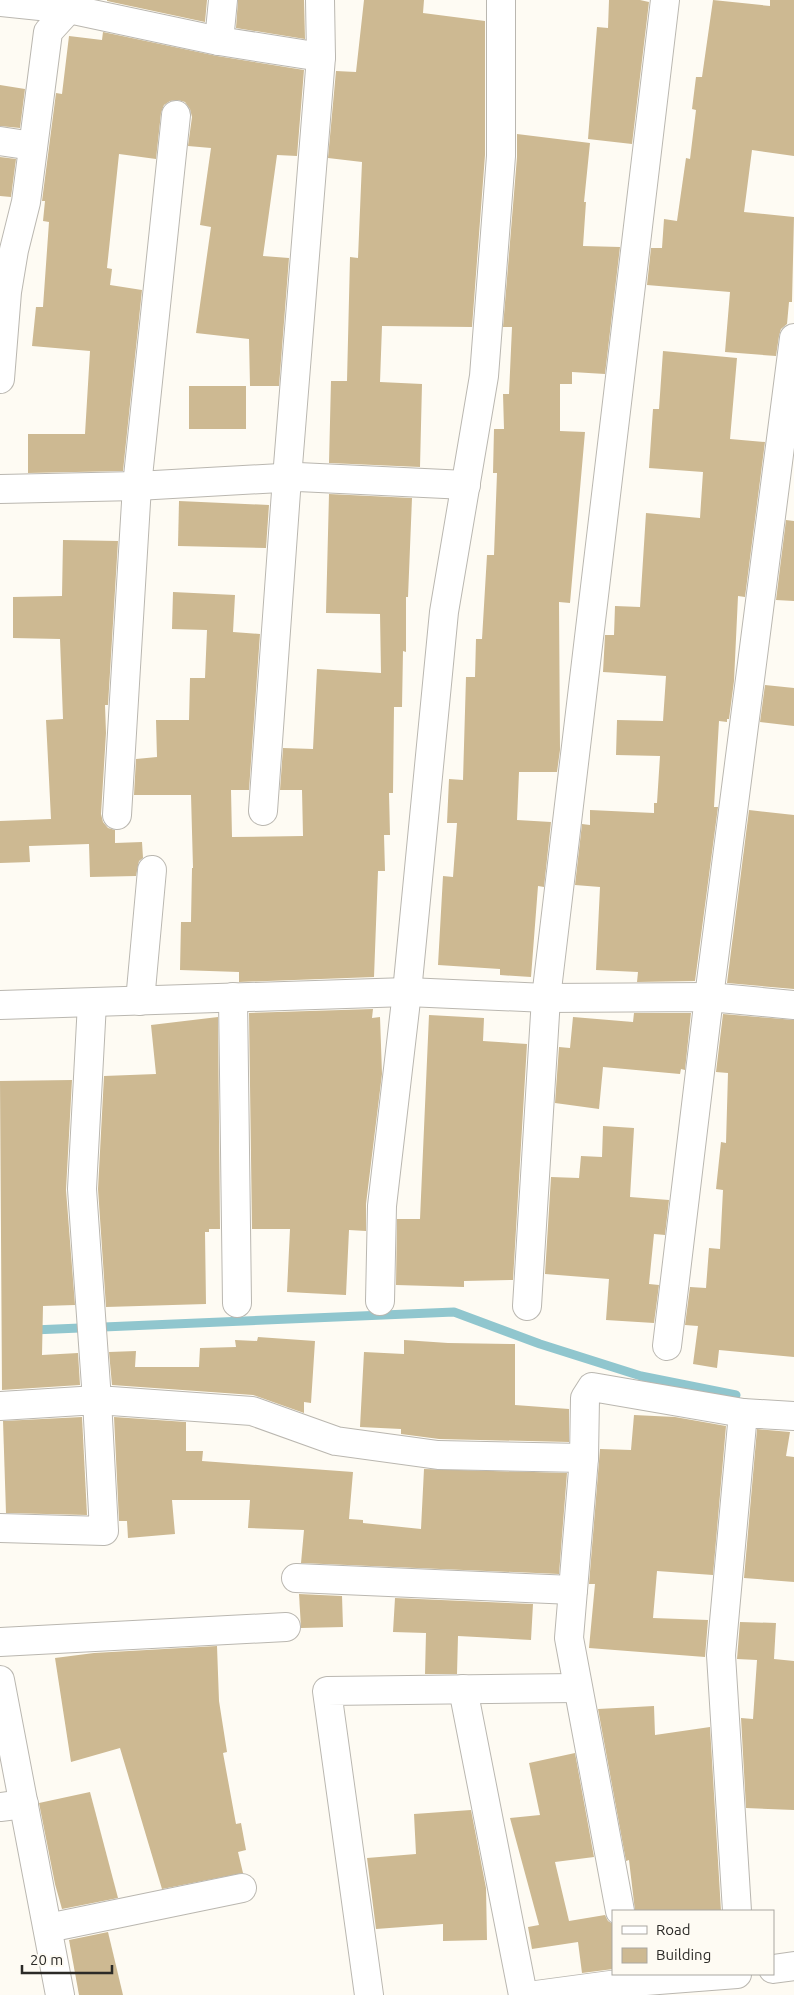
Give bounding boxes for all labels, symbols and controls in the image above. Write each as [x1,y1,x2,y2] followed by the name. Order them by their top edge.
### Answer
[612,1910,774,1975] legend
[656,1921,691,1938] text: Road
[22,1942,112,1974] scale bar
[656,1946,711,1963] text: Building
[30,1951,63,1968] text: 20 m

